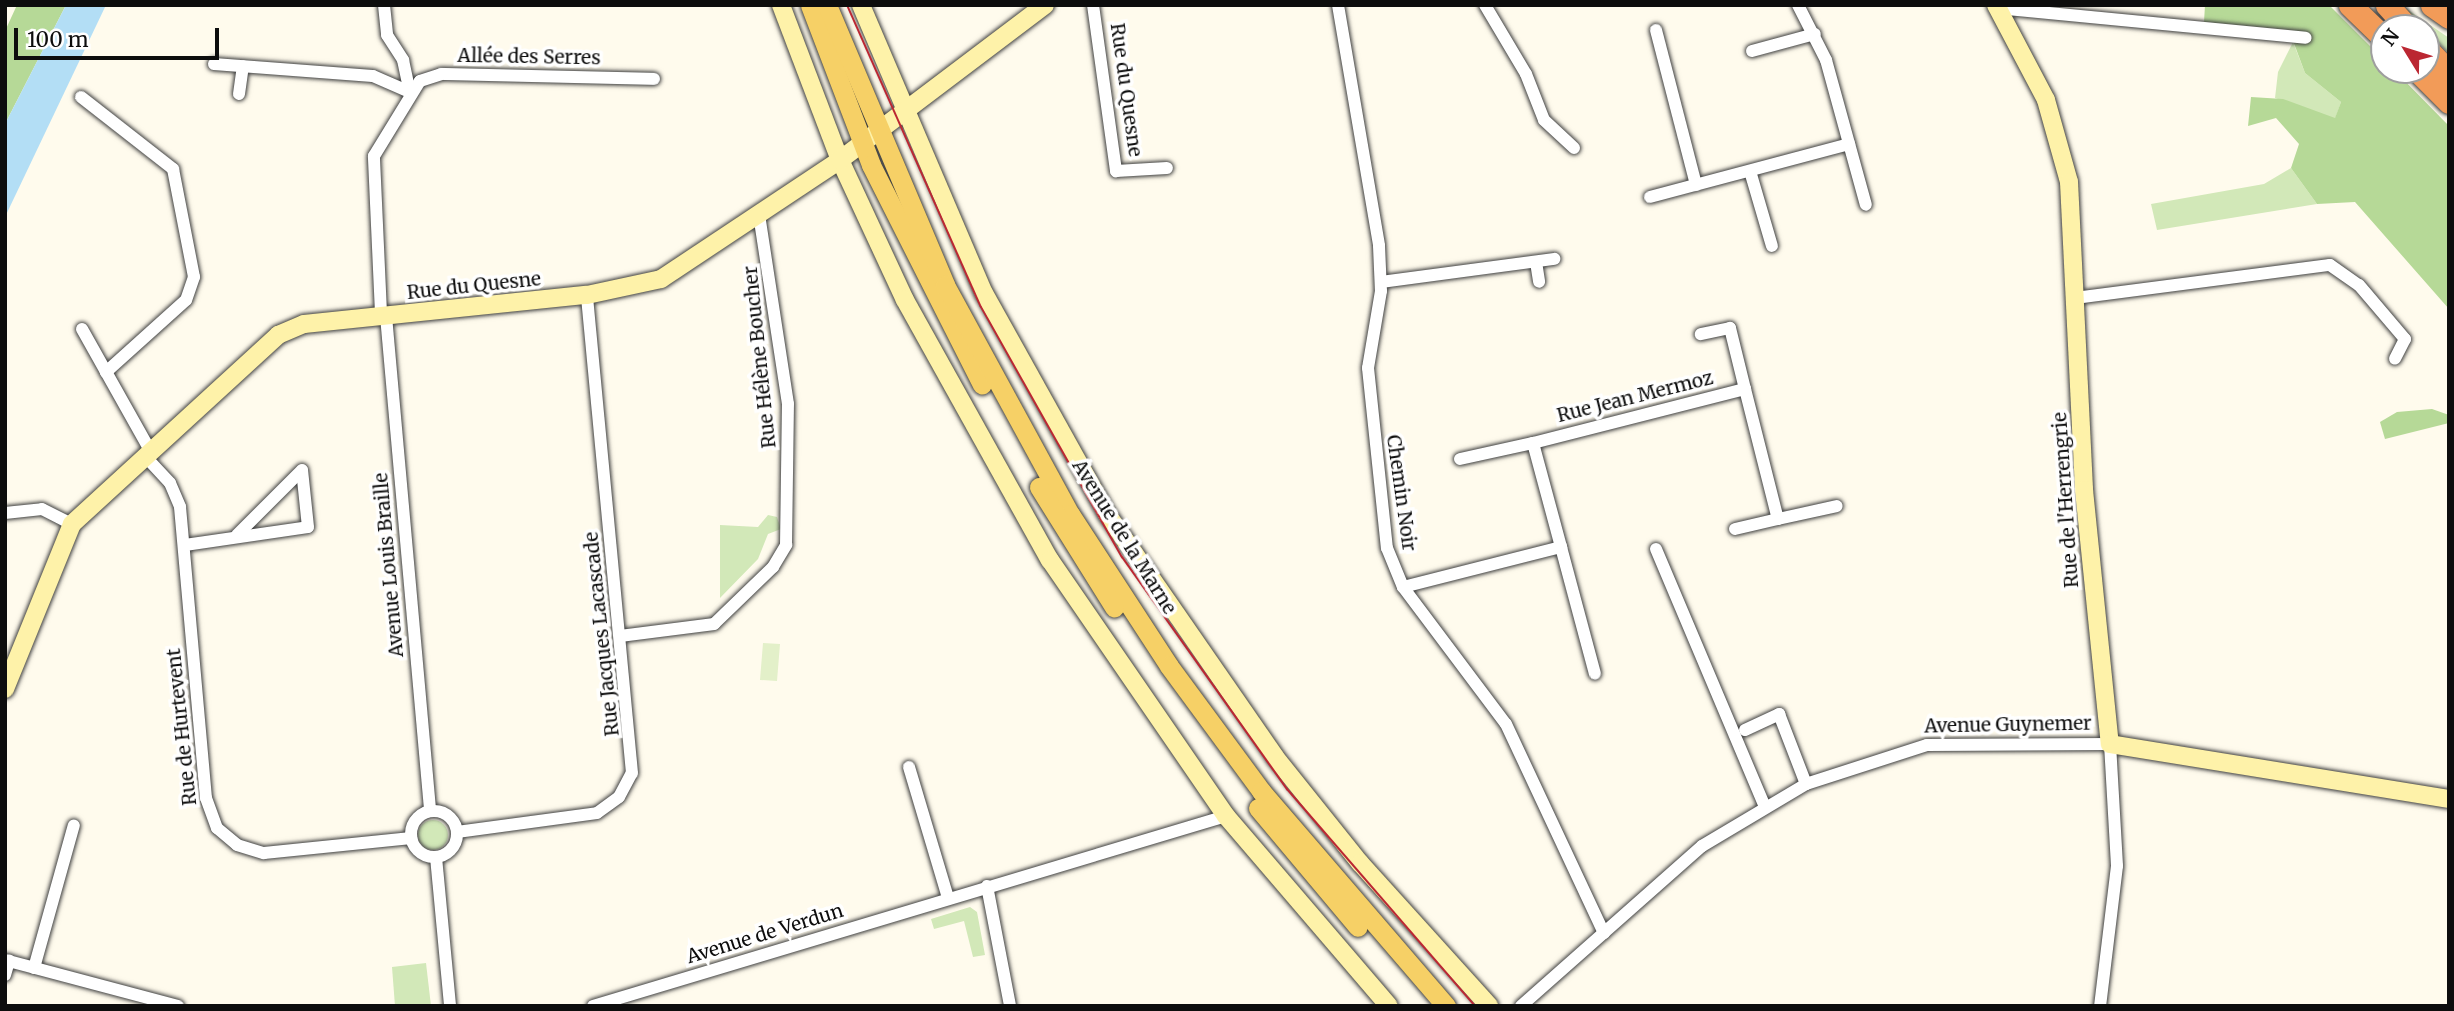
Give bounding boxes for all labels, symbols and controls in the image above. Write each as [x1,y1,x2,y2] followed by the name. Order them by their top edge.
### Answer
[18,14,222,58] scale bar
[2370,14,2440,84] north arrow
[1105,22,1147,158] street label: Rue du Quesne
[2376,24,2404,51] text: N
[27,26,89,53] text: 100 m
[457,44,601,70] street label: Allée des Serres
[739,265,781,449] street label: Rue Hélène Boucher
[406,268,542,304] street label: Rue du Quesne
[1555,367,1715,427] street label: Rue Jean Mermoz
[2048,411,2084,589] street label: Rue de l'Herrengrie
[1382,433,1420,553] street label: Chemin Noir
[1067,456,1181,618] street label: Avenue de la Marne
[370,472,408,658] street label: Avenue Louis Braille
[580,531,624,737] street label: Rue Jacques Lacascade
[162,647,202,807] street label: Rue de Hurtevent
[1924,712,2092,738] street label: Avenue Guynemer
[684,899,846,969] street label: Avenue de Verdun

